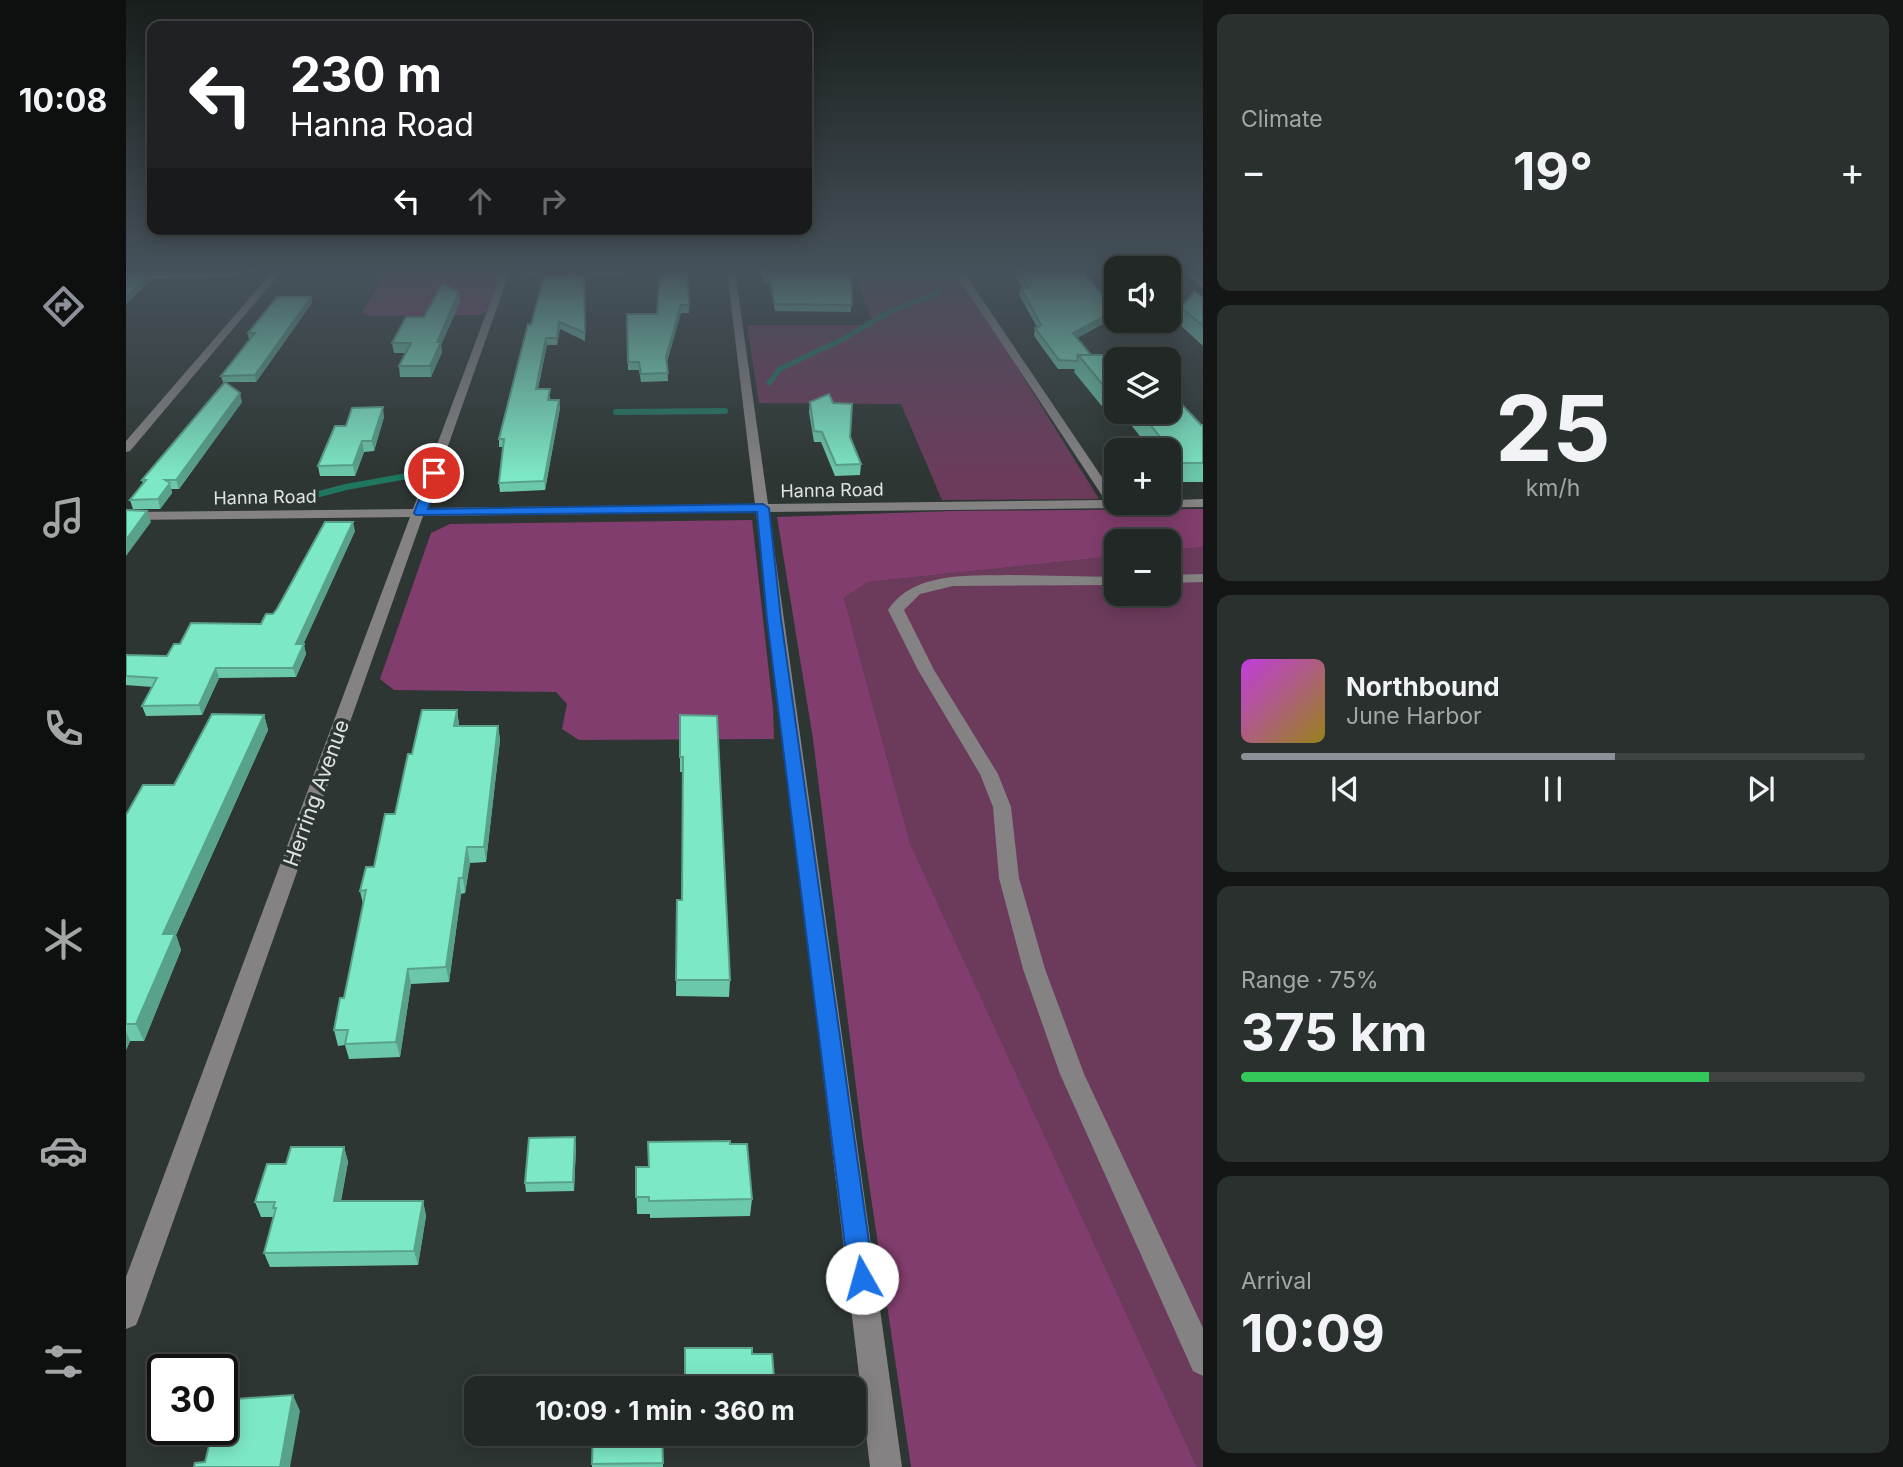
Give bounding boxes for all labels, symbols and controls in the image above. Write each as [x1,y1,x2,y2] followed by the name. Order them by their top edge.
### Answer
[290,45,442,104] text: 230 m
[175,49,266,140] icon: left
[19,81,107,120] text: 10:08
[290,105,474,144] text: Hanna Road
[1241,105,1323,133] text: Climate
[1513,140,1593,203] text: 19°
[1241,148,1266,194] text: −
[1840,148,1865,194] text: +
[388,182,426,220] icon: left
[461,182,499,220] icon: ahead
[534,182,572,220] icon: right
[1104,256,1181,606] map controls
[1104,256,1181,333] button: sound
[39,282,88,331] icon: directions
[1104,347,1181,424] button: layers
[1495,373,1611,483] text: 25
[1104,438,1181,515] button: +
[404,443,464,503] pin
[415,454,453,492] icon: arrive
[1526,474,1580,502] text: km/h
[780,479,884,501] street label: Hanna Road
[213,486,317,508] street label: Hanna Road
[39,493,88,542] icon: music
[1104,529,1181,606] button: −
[1346,671,1500,702] text: Northbound
[1346,702,1482,730] text: June Harbor
[39,704,88,753] icon: phone
[278,716,354,870] street label: Herring Avenue
[1326,770,1364,808] icon: previous
[1534,770,1572,808] icon: pause
[1742,770,1780,808] icon: next
[39,915,88,964] icon: climate
[1241,966,1379,994] text: Range · 75%
[1241,1001,1427,1064] text: 375 km
[39,1126,88,1175] icon: car
[825,1241,899,1315] position arrow
[1241,1267,1312,1295] text: Arrival
[1241,1302,1385,1365] text: 10:09
[39,1337,88,1386] icon: filters
[147,1354,238,1445] speed limit sign: 30
[535,1395,795,1426] text: 10:09 · 1 min · 360 m

